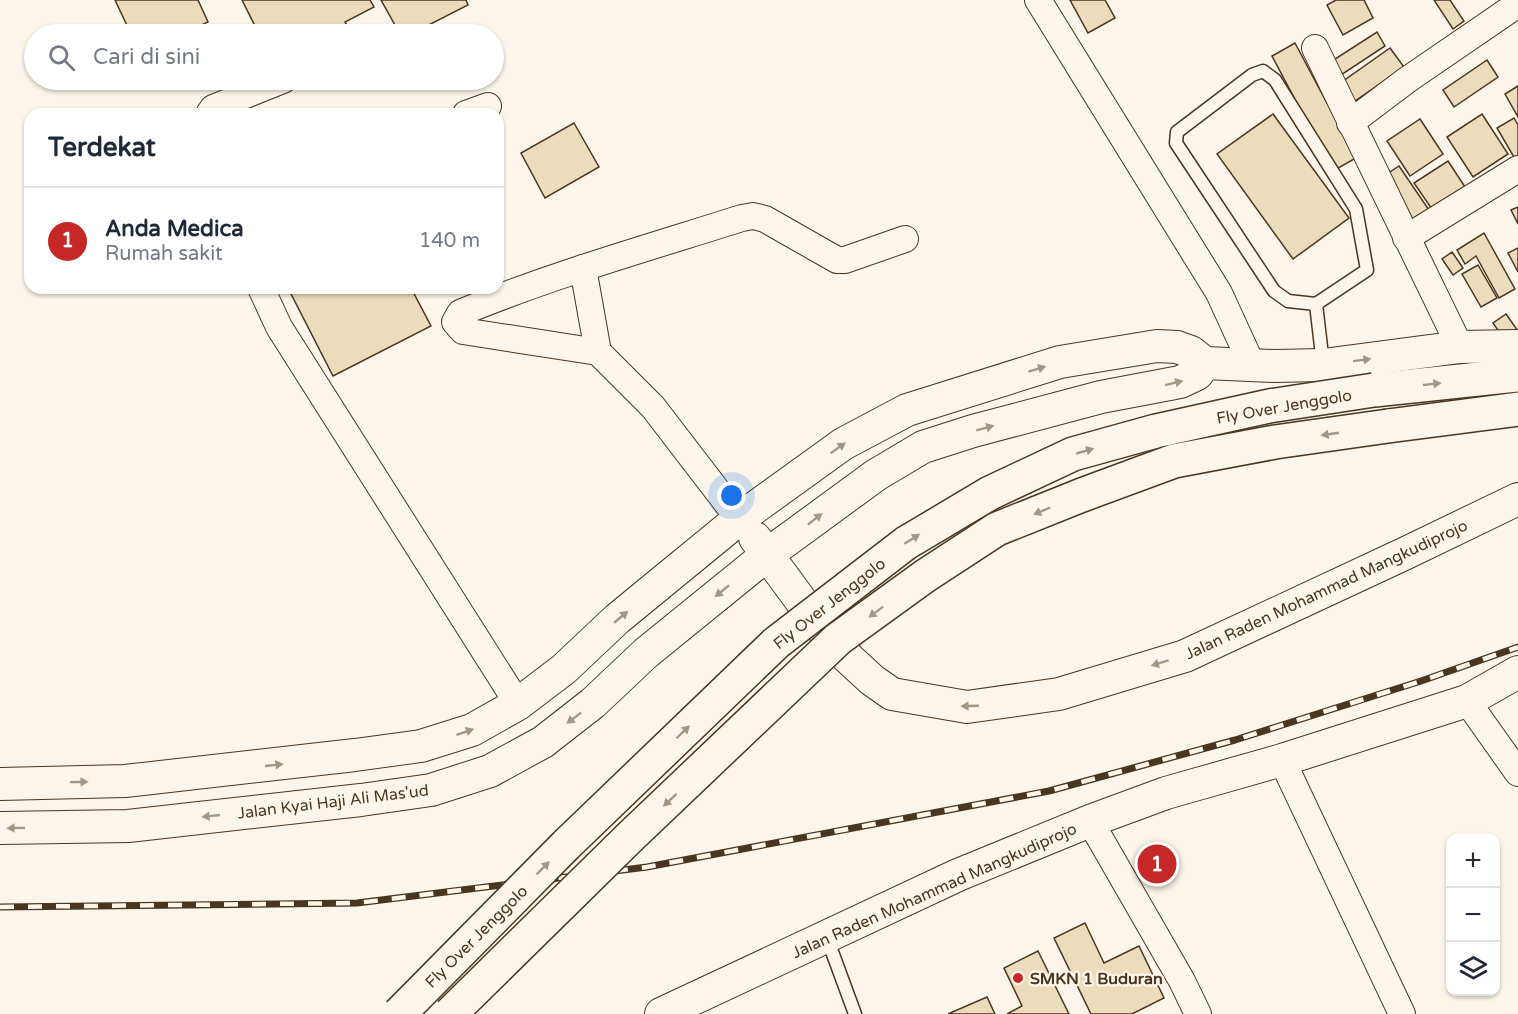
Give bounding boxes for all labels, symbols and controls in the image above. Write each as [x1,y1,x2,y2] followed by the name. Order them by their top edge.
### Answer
[24,24,504,90] search box
[45,41,78,74] icon: search
[93,44,200,70] text: Cari di sini
[48,132,156,163] text: Terdekat
[105,216,244,242] text: Anda Medica
[61,229,74,253] text: 1
[419,229,480,253] text: 140 m
[105,242,223,266] text: Rumah sakit
[1353,355,1372,364] one-way arrow
[1028,364,1046,373] one-way arrow
[1165,377,1183,387] one-way arrow
[1423,379,1442,389] one-way arrow
[1215,385,1353,429] street label: Fly Over Jenggolo
[976,422,994,432] one-way arrow
[1320,430,1339,439] one-way arrow
[829,442,845,454] one-way arrow
[1077,446,1095,455] one-way arrow
[717,481,746,510] your location
[1032,506,1050,516] one-way arrow
[806,513,822,525] one-way arrow
[1182,515,1471,664] street label: Jalan Raden Mohammad Mangkudiprojo
[904,534,920,545] one-way arrow
[769,554,890,654] street label: Fly Over Jenggolo
[714,584,730,597] one-way arrow
[868,606,884,618] one-way arrow
[613,610,629,623] one-way arrow
[1151,659,1169,668] one-way arrow
[961,701,980,710] one-way arrow
[567,711,582,723] one-way arrow
[456,726,474,736] one-way arrow
[676,726,690,740] one-way arrow
[264,760,283,769] one-way arrow
[70,777,89,787] one-way arrow
[236,780,430,824] street label: Jalan Kyai Haji Ali Mas'ud
[663,792,677,806] one-way arrow
[201,812,220,821] one-way arrow
[789,819,1080,963] street label: Jalan Raden Mohammad Mangkudiprojo
[7,823,26,832] one-way arrow
[1446,834,1500,996] map controls
[1446,834,1500,888] button: +
[1138,842,1176,886] pin: 1
[536,861,550,875] one-way arrow
[421,881,532,992] street label: Fly Over Jenggolo
[1446,888,1500,942] button: −
[1446,942,1500,996] button: layers
[1030,969,1163,989] place label: SMKN 1 Buduran
[1011,971,1025,985] marker: SMKN 1 Buduran

